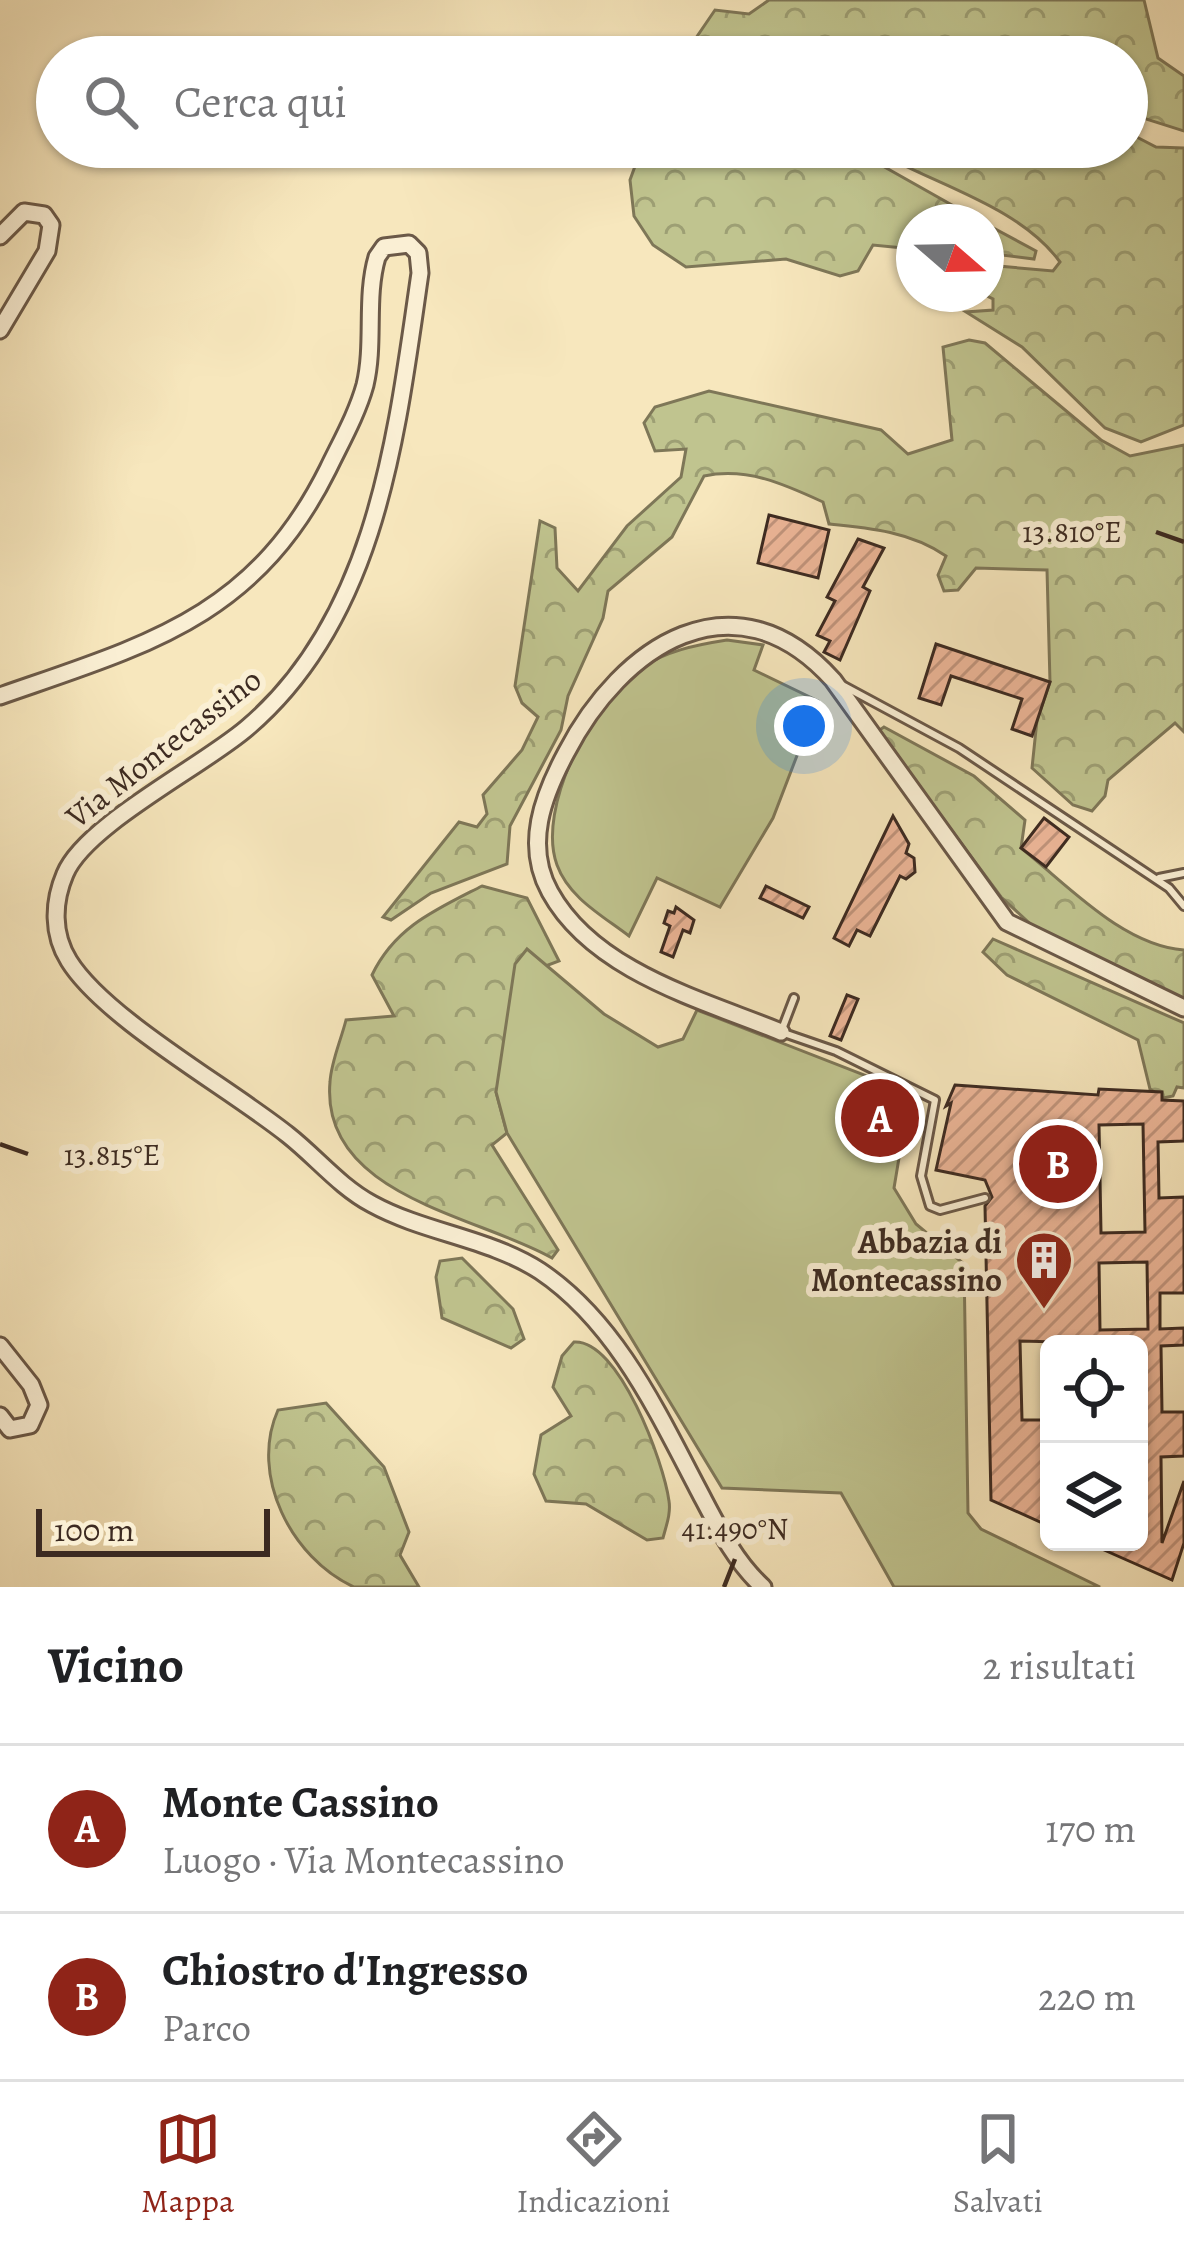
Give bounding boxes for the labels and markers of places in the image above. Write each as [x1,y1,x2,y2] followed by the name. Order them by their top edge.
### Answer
[841,1073,919,1163] pin: A
[1019,1119,1097,1209] pin: B
[811,1219,1002,1302] place label: Abbazia di Montecassino
[1013,1229,1075,1311] building icon: Abbazia di Montecassino

